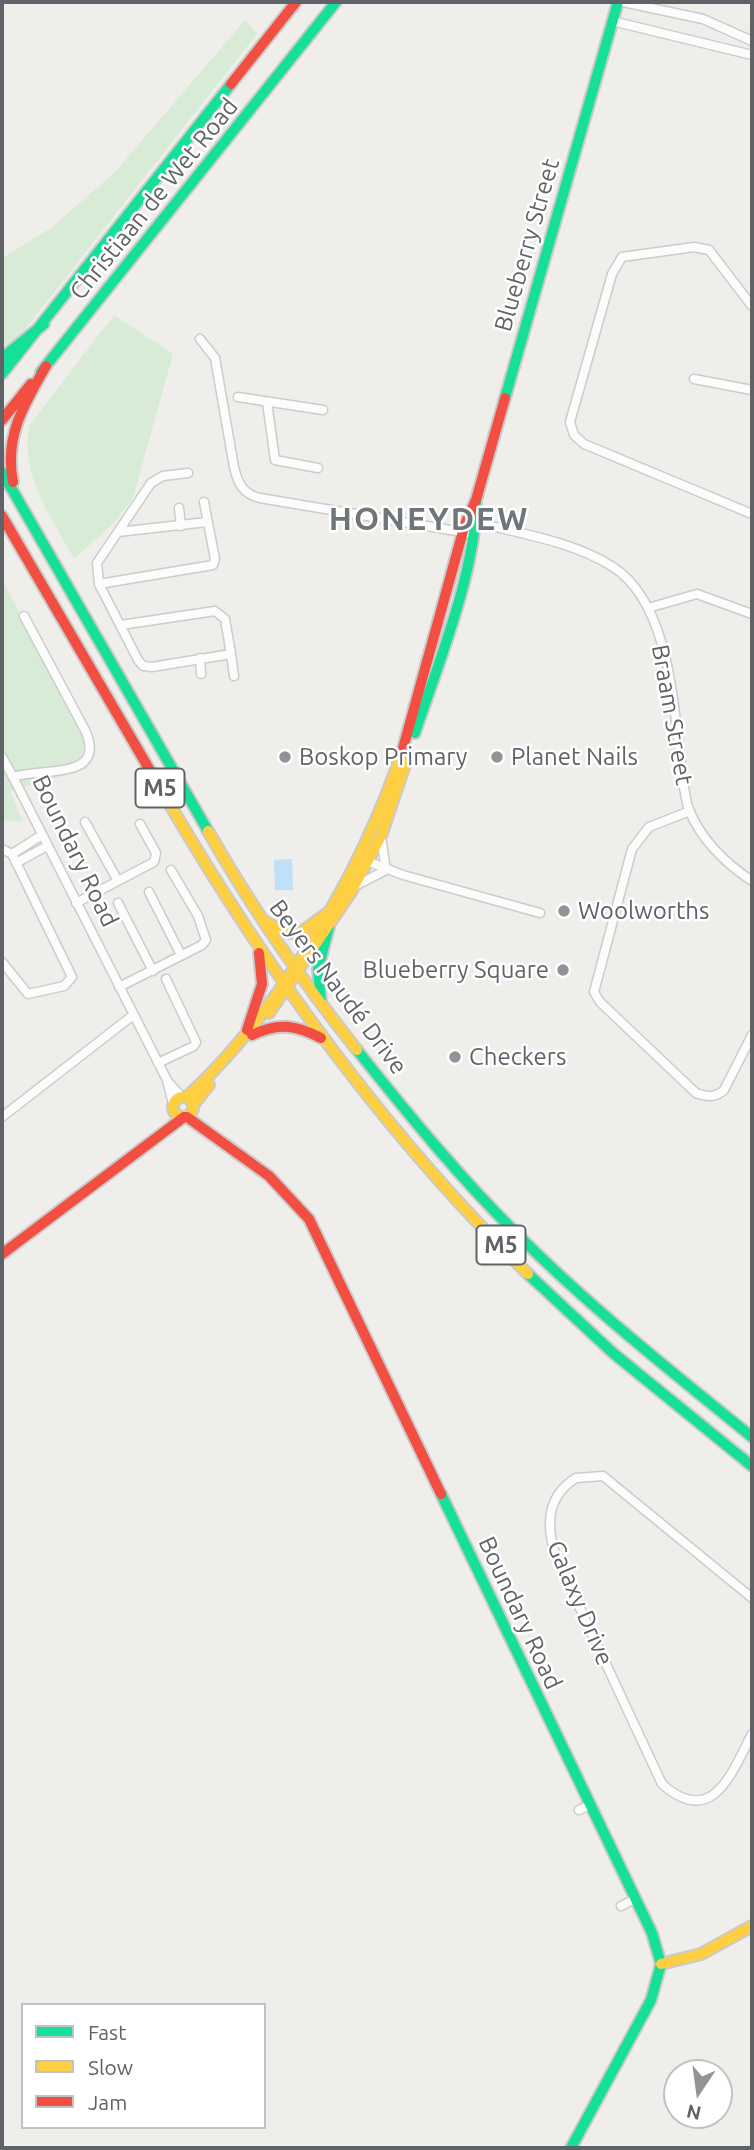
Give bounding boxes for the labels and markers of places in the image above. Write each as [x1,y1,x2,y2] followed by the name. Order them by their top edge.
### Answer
[299,743,467,771] place label: Boskop Primary
[511,743,638,771] place label: Planet Nails
[277,749,293,765] marker: Boskop Primary
[489,749,505,765] marker: Planet Nails
[578,897,709,925] place label: Woolworths
[556,903,572,919] marker: Woolworths
[362,956,549,984] place label: Blueberry Square
[555,962,571,978] marker: Blueberry Square
[469,1043,566,1071] place label: Checkers
[447,1049,463,1065] marker: Checkers

